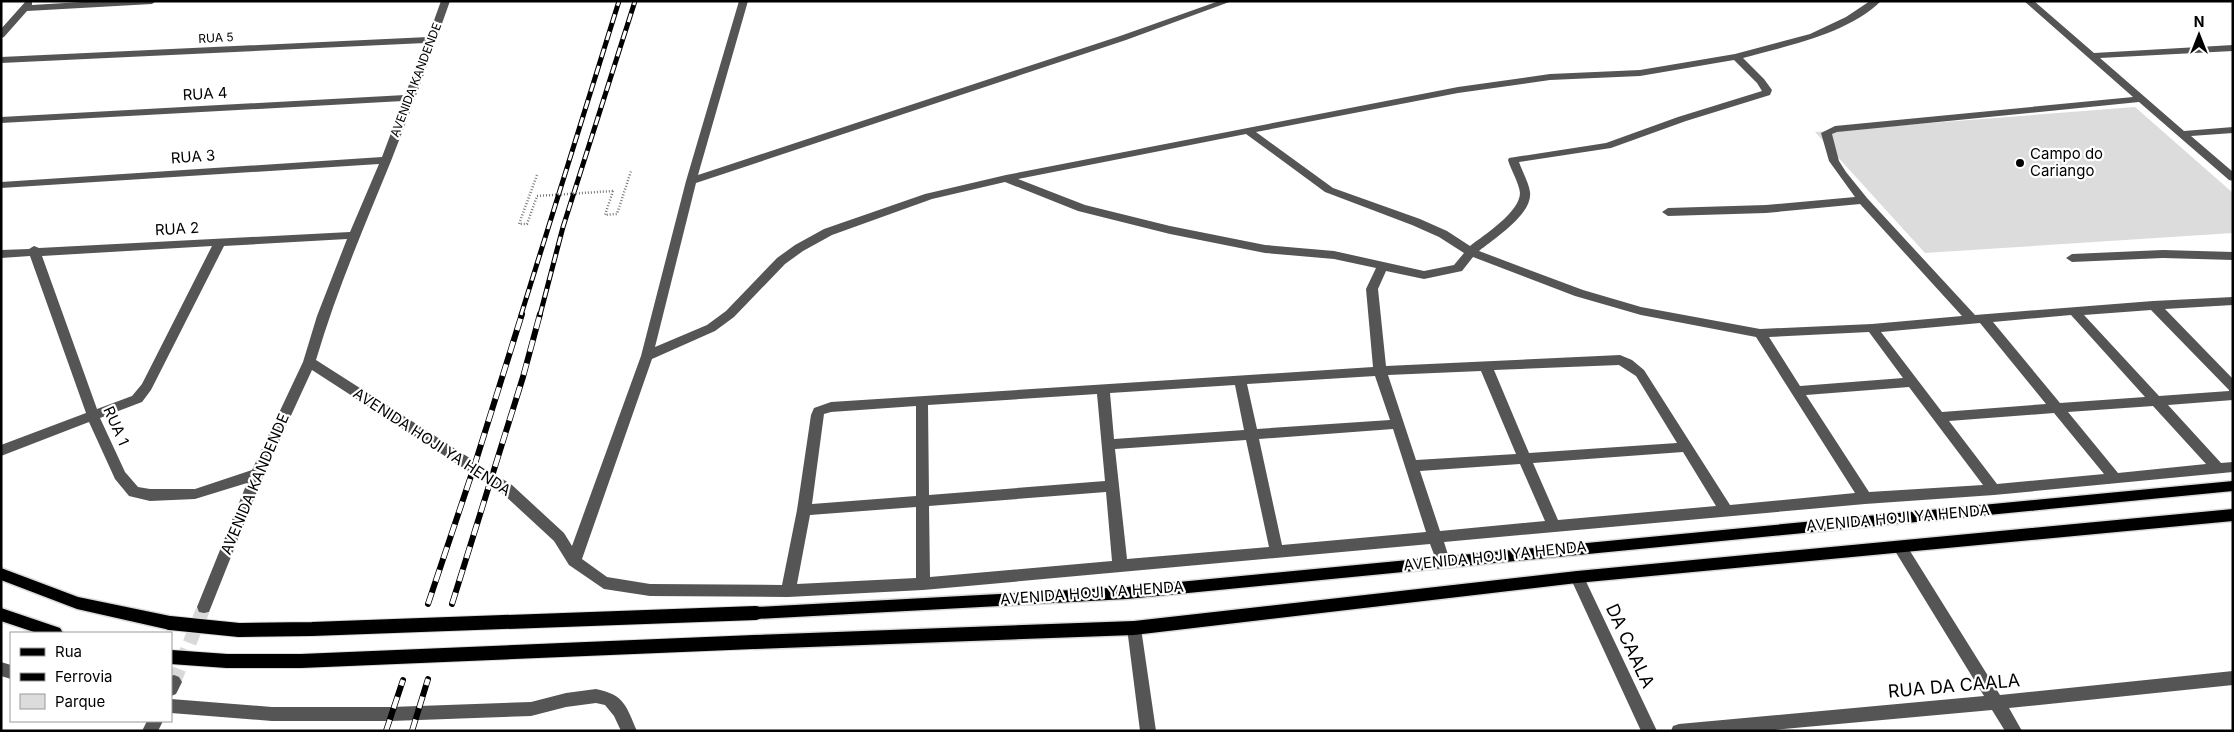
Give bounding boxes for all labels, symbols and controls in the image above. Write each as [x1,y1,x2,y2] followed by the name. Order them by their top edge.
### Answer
[2174,10,2224,60] north arrow
[2194,13,2204,30] text: N
[387,21,444,139] street label: AVENIDA KANDENDE
[198,29,234,46] street label: RUA 5
[182,83,228,104] street label: RUA 4
[2030,144,2103,180] place label: Campo do Cariango
[170,145,216,168] street label: RUA 3
[2014,157,2026,169] marker: Campo do Cariango
[154,218,200,239] street label: RUA 2
[350,383,515,500] street label: AVENIDA HOJI YA HENDA
[99,403,134,448] street label: RUA 1
[216,410,293,557] street label: AVENIDA KANDENDE
[1805,500,1990,535] street label: AVENIDA HOJI YA HENDA
[1402,536,1587,575] street label: AVENIDA HOJI YA HENDA
[999,577,1184,608] street label: AVENIDA HOJI YA HENDA
[1602,600,1659,691] street label: DA CAALA
[10,632,172,722] legend
[55,642,82,661] text: Rua
[55,667,112,686] text: Ferrovia
[1887,669,2021,702] street label: RUA DA CAALA
[55,692,105,711] text: Parque

